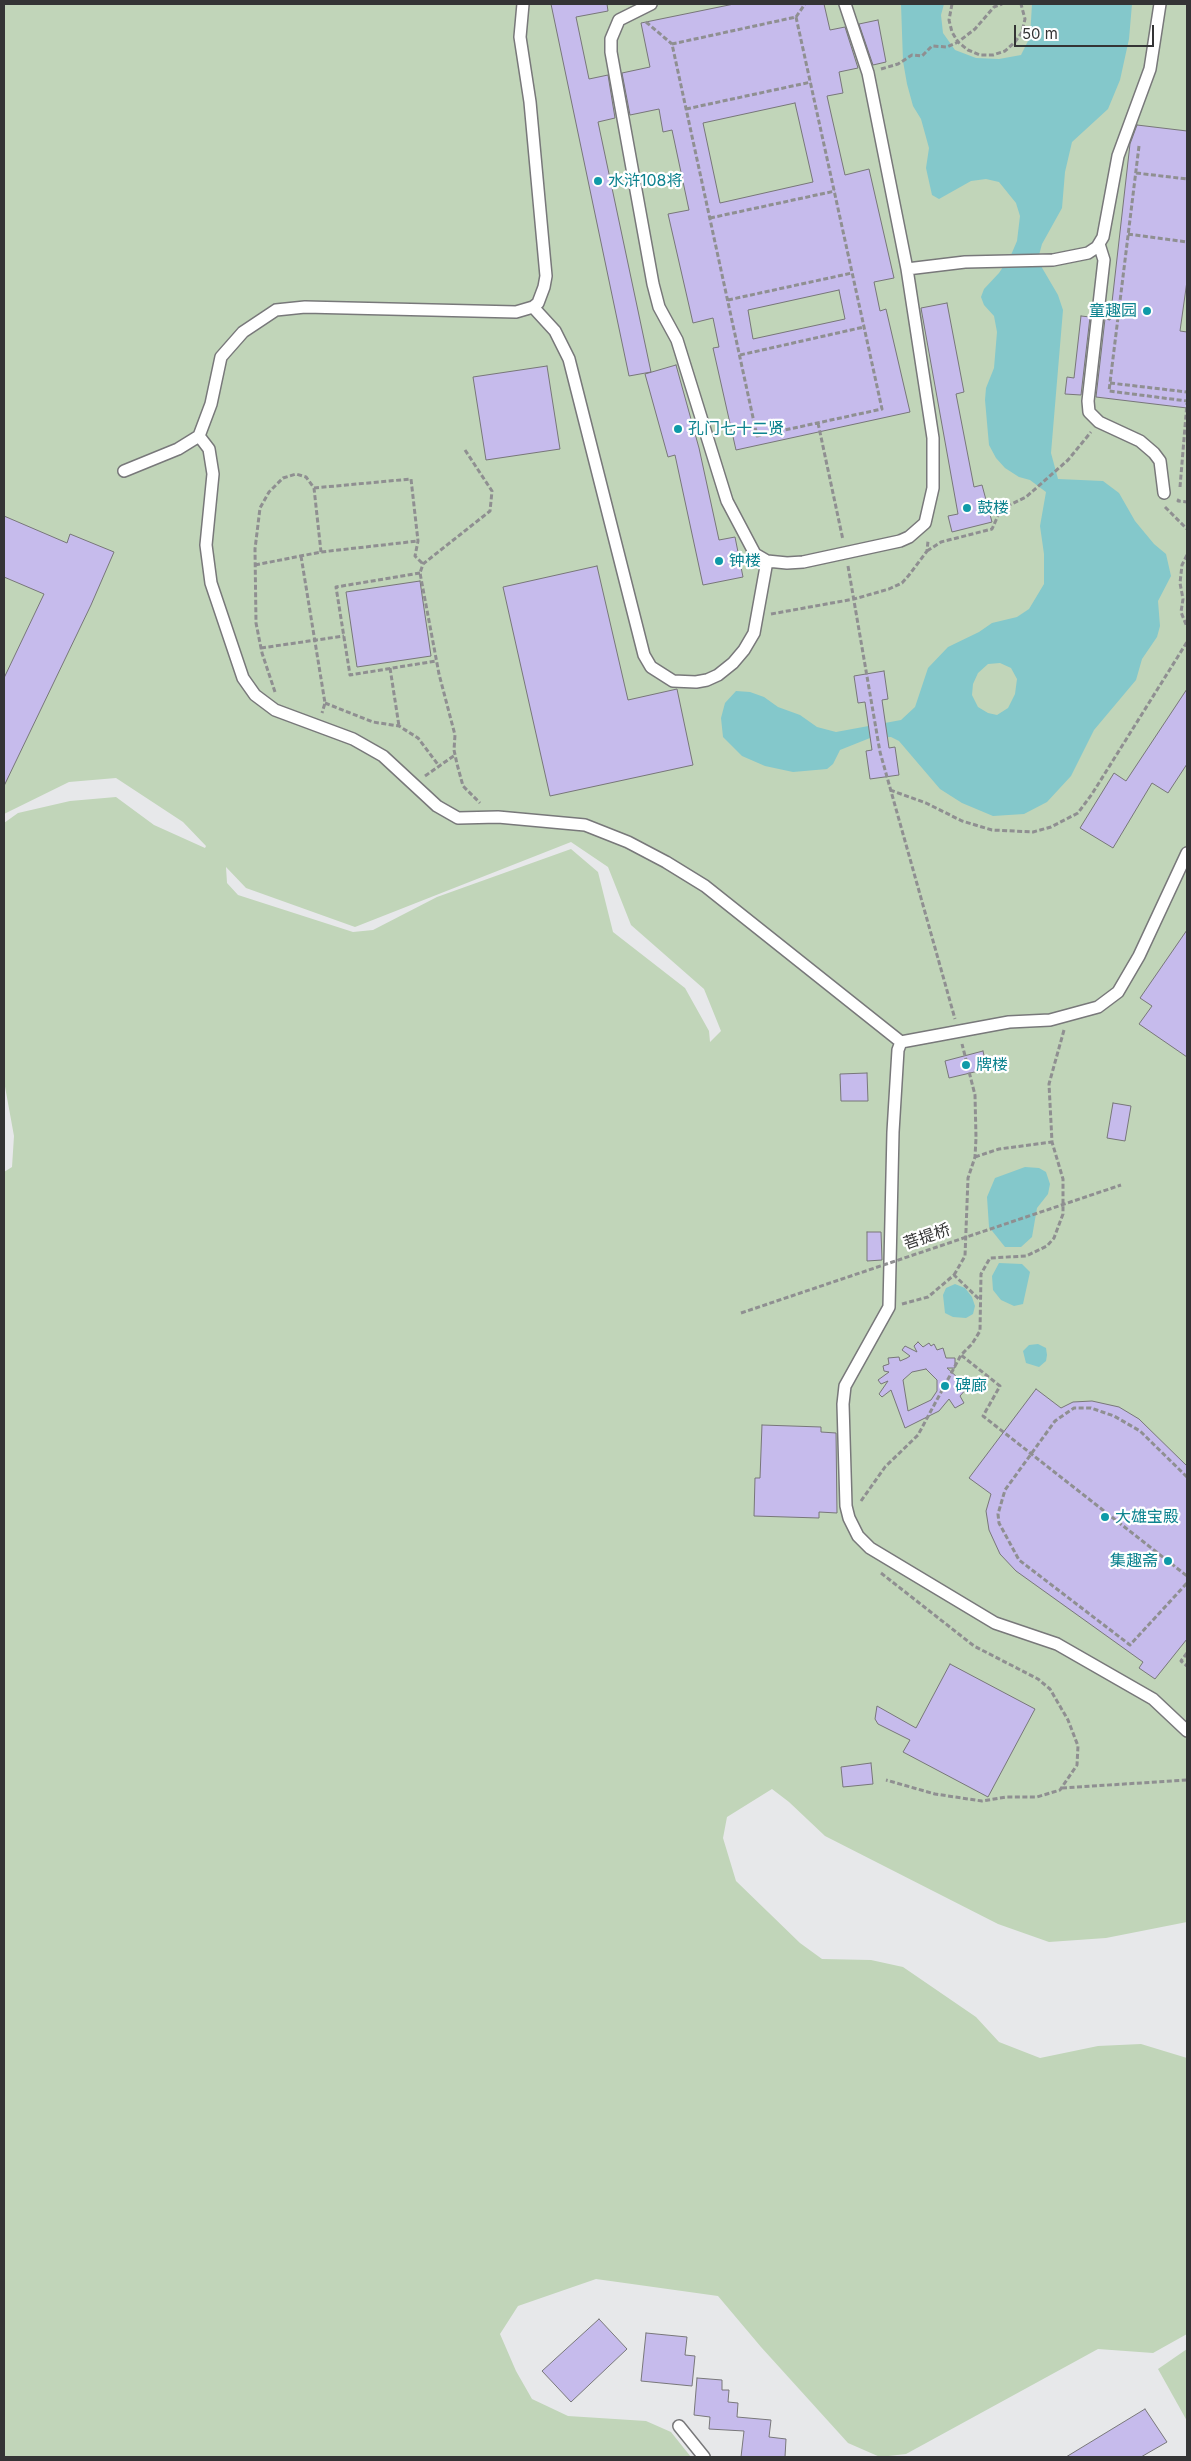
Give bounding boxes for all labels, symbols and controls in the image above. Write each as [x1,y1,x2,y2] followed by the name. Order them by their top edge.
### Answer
[1016,15,1156,47] scale bar
[1022,24,1058,43] text: 50 m
[608,171,682,191] place label: 水浒108将
[592,175,604,187] marker: 水浒108将
[1089,301,1137,321] place label: 童趣园
[1141,305,1153,317] marker: 童趣园
[688,419,784,439] place label: 孔门七十二贤
[672,423,684,435] marker: 孔门七十二贤
[977,498,1009,518] place label: 鼓楼
[961,502,973,514] marker: 鼓楼
[729,551,761,571] place label: 钟楼
[713,555,725,567] marker: 钟楼
[976,1055,1008,1075] place label: 牌楼
[960,1059,972,1071] marker: 牌楼
[901,1220,953,1254] street label: 菩提桥
[955,1376,987,1396] place label: 碑廊
[939,1380,951,1392] marker: 碑廊
[1115,1507,1179,1527] place label: 大雄宝殿
[1099,1511,1111,1523] marker: 大雄宝殿
[1110,1551,1158,1571] place label: 集趣斋
[1162,1555,1174,1567] marker: 集趣斋

